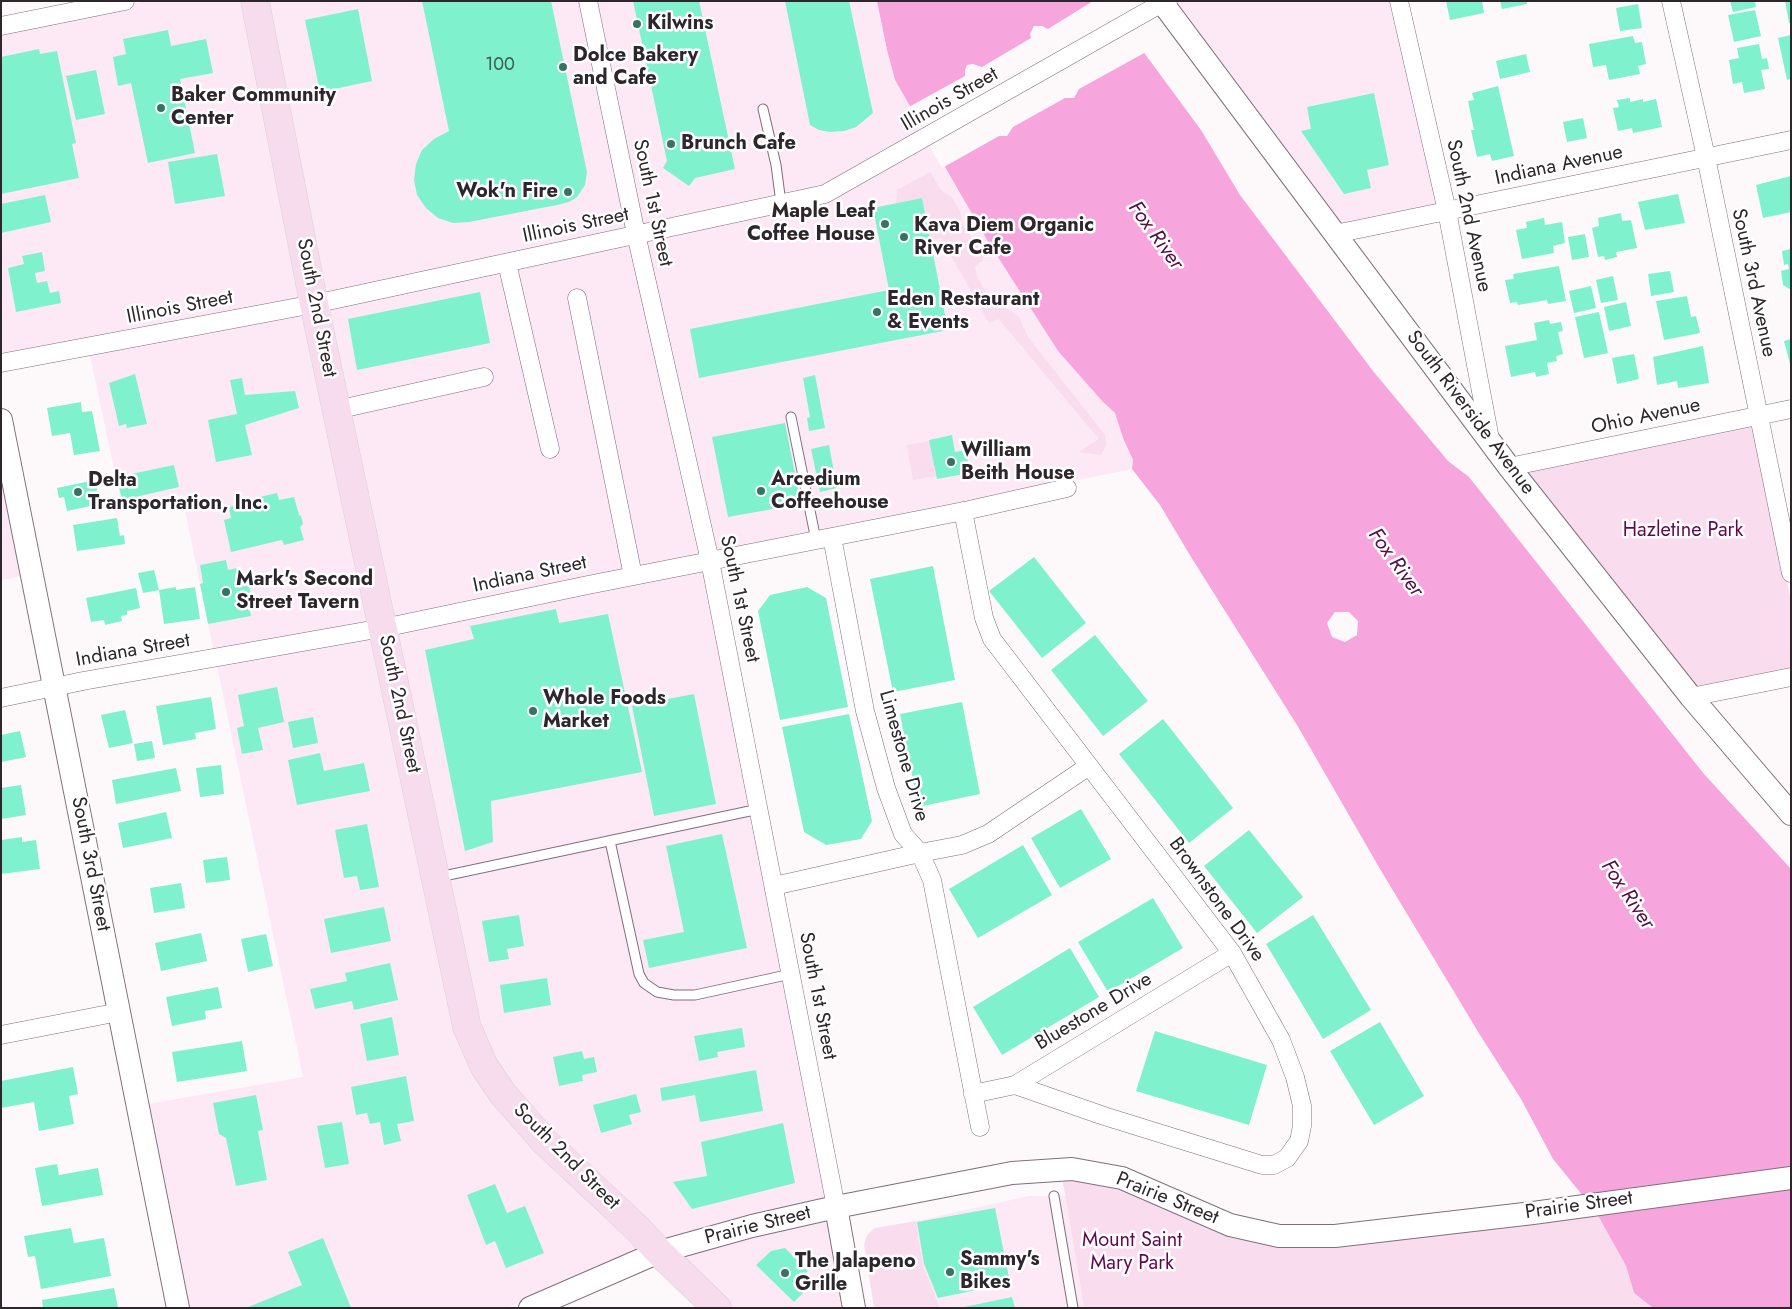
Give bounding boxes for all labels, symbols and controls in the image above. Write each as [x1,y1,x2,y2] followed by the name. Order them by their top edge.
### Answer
[647,12,713,36] place label: Kilwins
[631,18,643,30] marker: Kilwins
[573,44,698,91] place label: Dolce Bakery and Cafe
[485,55,515,77] house number: 100
[557,61,569,73] marker: Dolce Bakery and Cafe
[897,63,1003,137] street label: Illinois Street
[171,84,336,131] place label: Baker Community Center
[155,102,167,114] marker: Baker Community Center
[681,132,796,156] place label: Brunch Cafe
[627,137,677,269] street label: South 1st Street
[665,138,677,150] marker: Brunch Cafe
[1440,138,1496,294] street label: South 2nd Avenue
[1493,141,1625,191] street label: Indiana Avenue
[456,180,558,204] place label: Wok'n Fire
[562,186,574,198] marker: Wok'n Fire
[1122,197,1188,275] water label: Fox River
[747,200,875,247] place label: Maple Leaf Coffee House
[521,203,631,249] street label: Illinois Street
[1726,207,1780,359] street label: South 3rd Avenue
[914,214,1094,261] place label: Kava Diem Organic River Cafe
[879,218,891,230] marker: Maple Leaf Coffee House
[898,231,910,243] marker: Kava Diem Organic River Cafe
[291,237,341,379] street label: South 2nd Street
[125,286,235,330] street label: Illinois Street
[887,288,1039,335] place label: Eden Restaurant & Events
[871,306,883,318] marker: Eden Restaurant & Events
[1401,326,1539,500] street label: South Riverside Avenue
[1589,394,1703,440] street label: Ohio Avenue
[961,439,1075,486] place label: William Beith House
[945,456,957,468] marker: William Beith House
[771,468,889,515] place label: Arcedium Coffeehouse
[88,469,269,516] place label: Delta Transportation, Inc.
[755,485,767,497] marker: Arcedium Coffeehouse
[72,486,84,498] marker: Delta Transportation, Inc.
[1623,519,1743,543] park label: Hazletine Park
[1362,524,1428,602] water label: Fox River
[714,533,764,665] street label: South 1st Street
[471,551,589,599] street label: Indiana Street
[236,568,373,615] place label: Mark's Second Street Tavern
[220,586,232,598] marker: Mark's Second Street Tavern
[74,629,192,673] street label: Indiana Street
[373,633,425,775] street label: South 2nd Street
[543,687,666,734] place label: Whole Foods Market
[873,688,933,824] street label: Limestone Drive
[527,705,539,717] marker: Whole Foods Market
[65,795,115,933] street label: South 3rd Street
[1163,833,1269,967] street label: Brownstone Drive
[1595,856,1659,934] water label: Fox River
[793,930,841,1062] street label: South 1st Street
[1031,968,1157,1056] street label: Bluestone Drive
[508,1099,624,1215] street label: South 2nd Street
[1112,1168,1222,1230] street label: Prairie Street
[1524,1187,1634,1225] street label: Prairie Street
[703,1201,813,1251] street label: Prairie Street
[1082,1229,1182,1276] park label: Mount Saint Mary Park
[960,1248,1040,1295] place label: Sammy's Bikes
[795,1250,916,1297] place label: The Jalapeno Grille
[944,1266,956,1278] marker: Sammy's Bikes
[779,1267,791,1279] marker: The Jalapeno Grille

